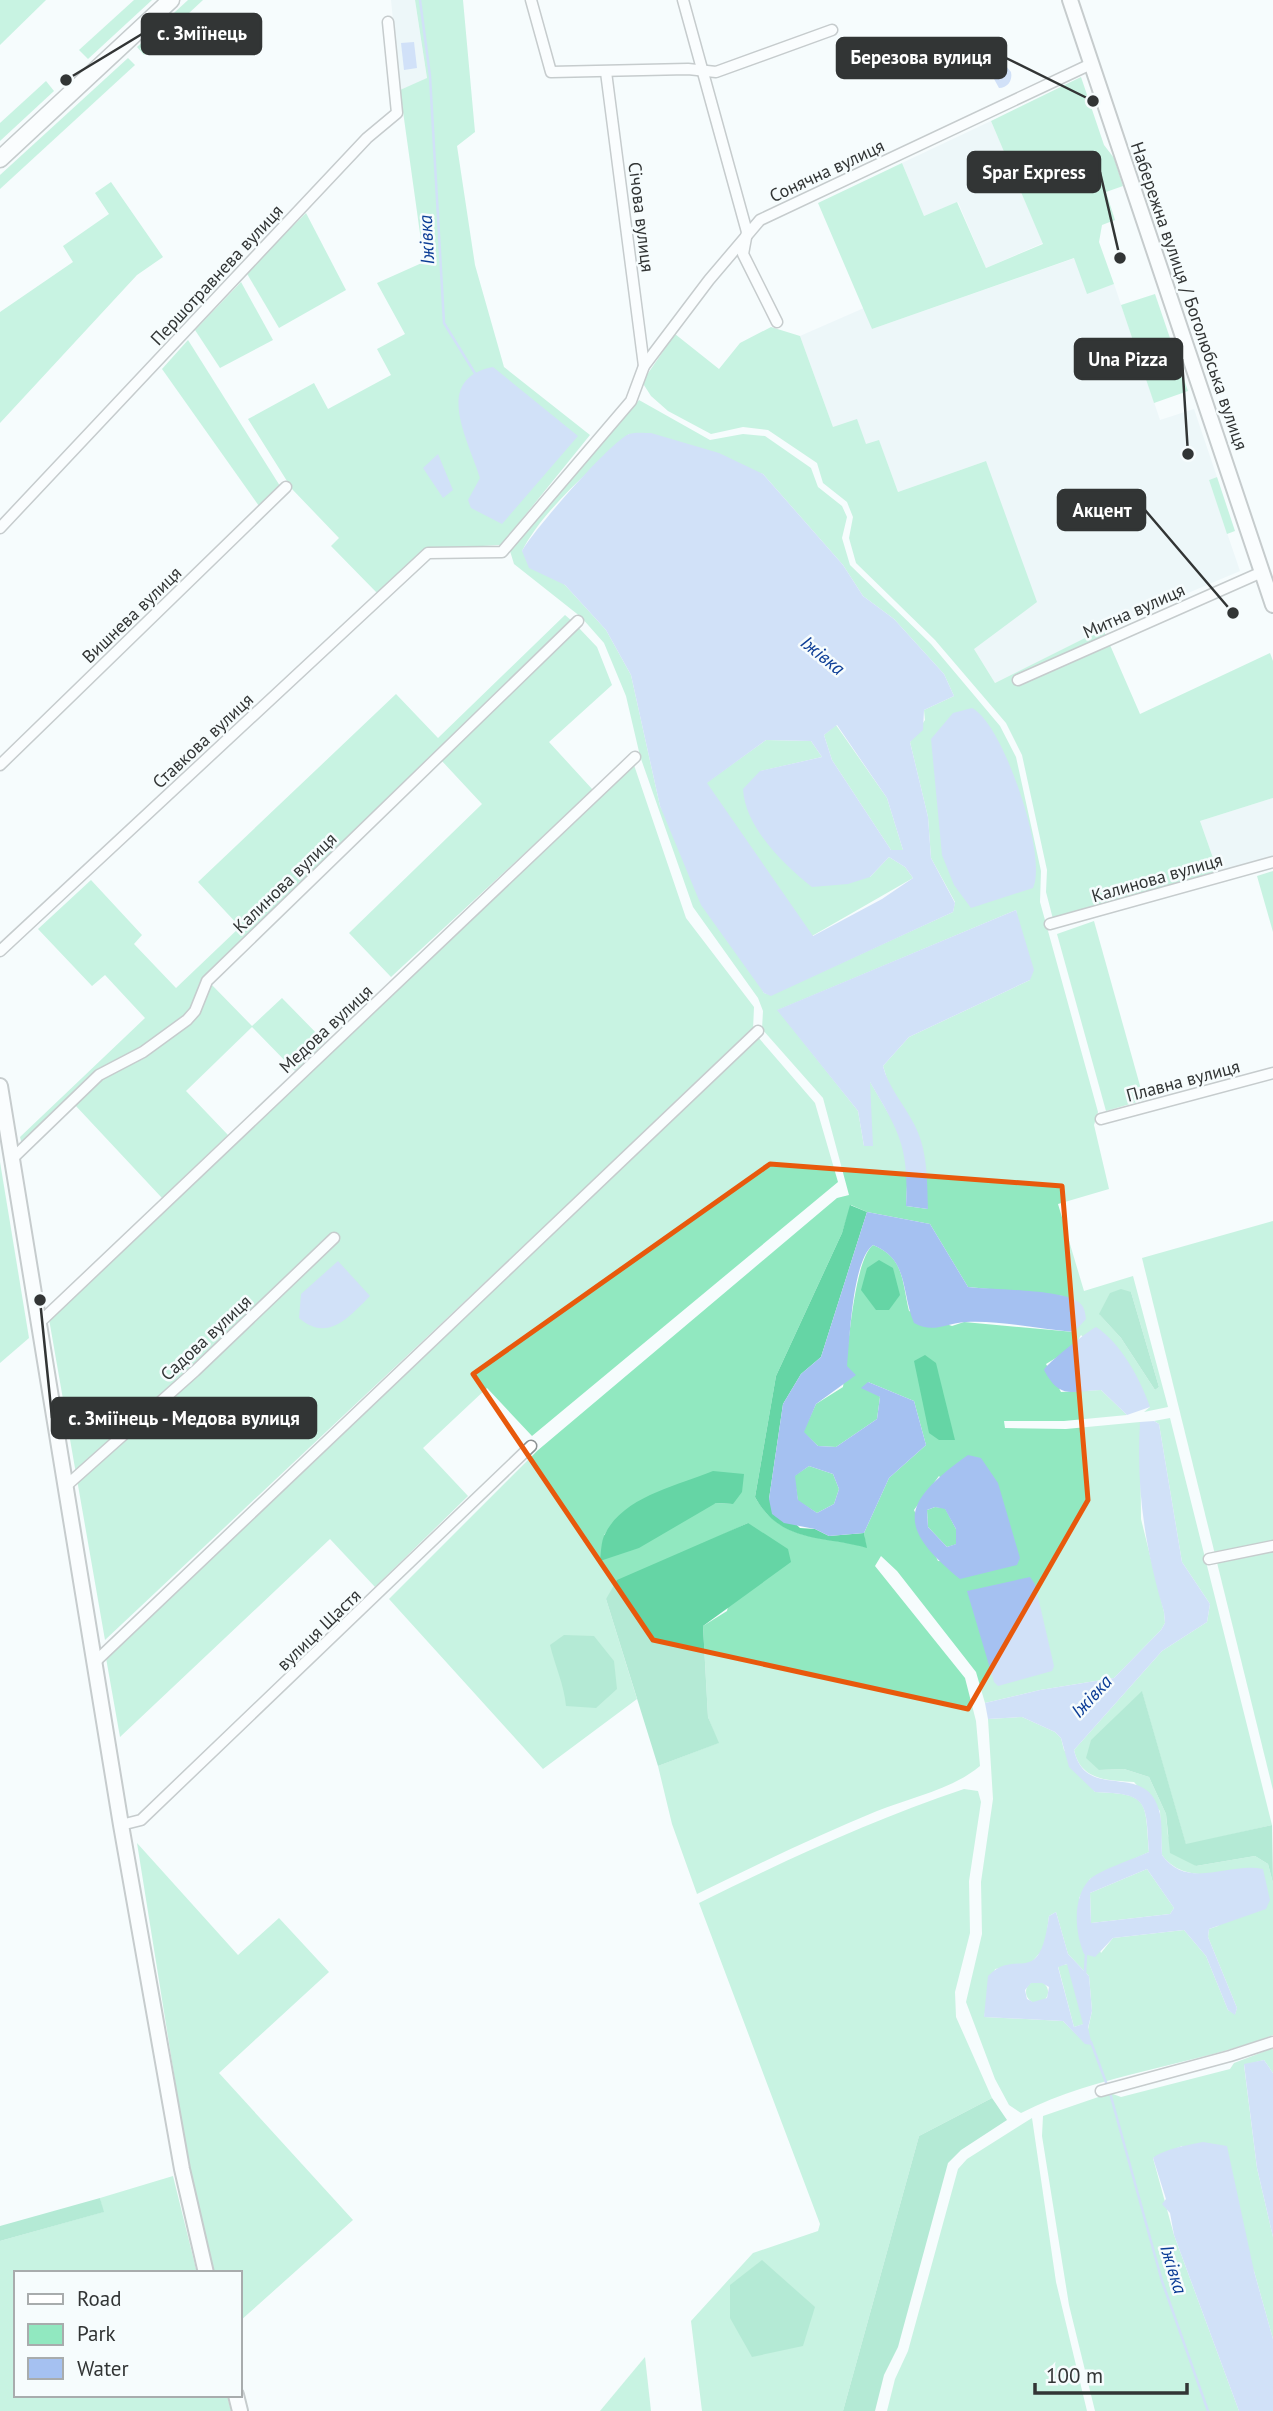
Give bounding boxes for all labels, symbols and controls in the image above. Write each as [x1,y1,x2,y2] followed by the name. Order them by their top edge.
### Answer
[142,14,261,54] callout: с. Зміїнець
[157,21,247,45] text: с. Зміїнець
[837,38,1006,78] callout: Березова вулиця
[850,45,992,69] text: Березова вулиця
[766,134,888,207] street label: Сонячна вулиця
[1126,139,1253,453] street label: Набережна вулиця / Боголюбська вулиця
[968,152,1100,192] callout: Spar Express
[982,160,1086,184] text: Spar Express
[623,161,660,273] street label: Січова вулиця
[145,199,288,350] street label: Першотравнева вулиця
[413,214,439,266] water label: Іжівка
[1075,339,1182,379] callout: Una Pizza
[1088,347,1168,371] text: Una Pizza
[1058,490,1145,530] callout: Акцент
[1072,498,1132,522] text: Акцент
[77,561,186,668] street label: Вишнева вулиця
[1079,578,1188,643] street label: Митна вулиця
[796,630,850,680] water label: Іжівка
[147,688,258,793] street label: Ставкова вулиця
[228,827,341,938] street label: Калинова вулиця
[1089,848,1225,907] street label: Калинова вулиця
[274,979,377,1078] street label: Медова вулиця
[1124,1054,1242,1107] street label: Плавна вулиця
[155,1290,256,1386] street label: Садова вулиця
[52,1398,316,1438] callout: с. Зміїнець - Медова вулиця
[68,1406,300,1430] text: с. Зміїнець - Медова вулиця
[272,1584,366,1675] street label: вулиця Щастя
[1065,1669,1117,1722] water label: Іжівка
[1155,2242,1193,2297] water label: Іжівка
[14,2271,242,2397] legend
[77,2285,121,2312] text: Road
[77,2320,116,2347] text: Park
[1035,2352,1187,2396] scale bar
[77,2355,129,2382] text: Water
[1046,2362,1103,2389] text: 100 m

